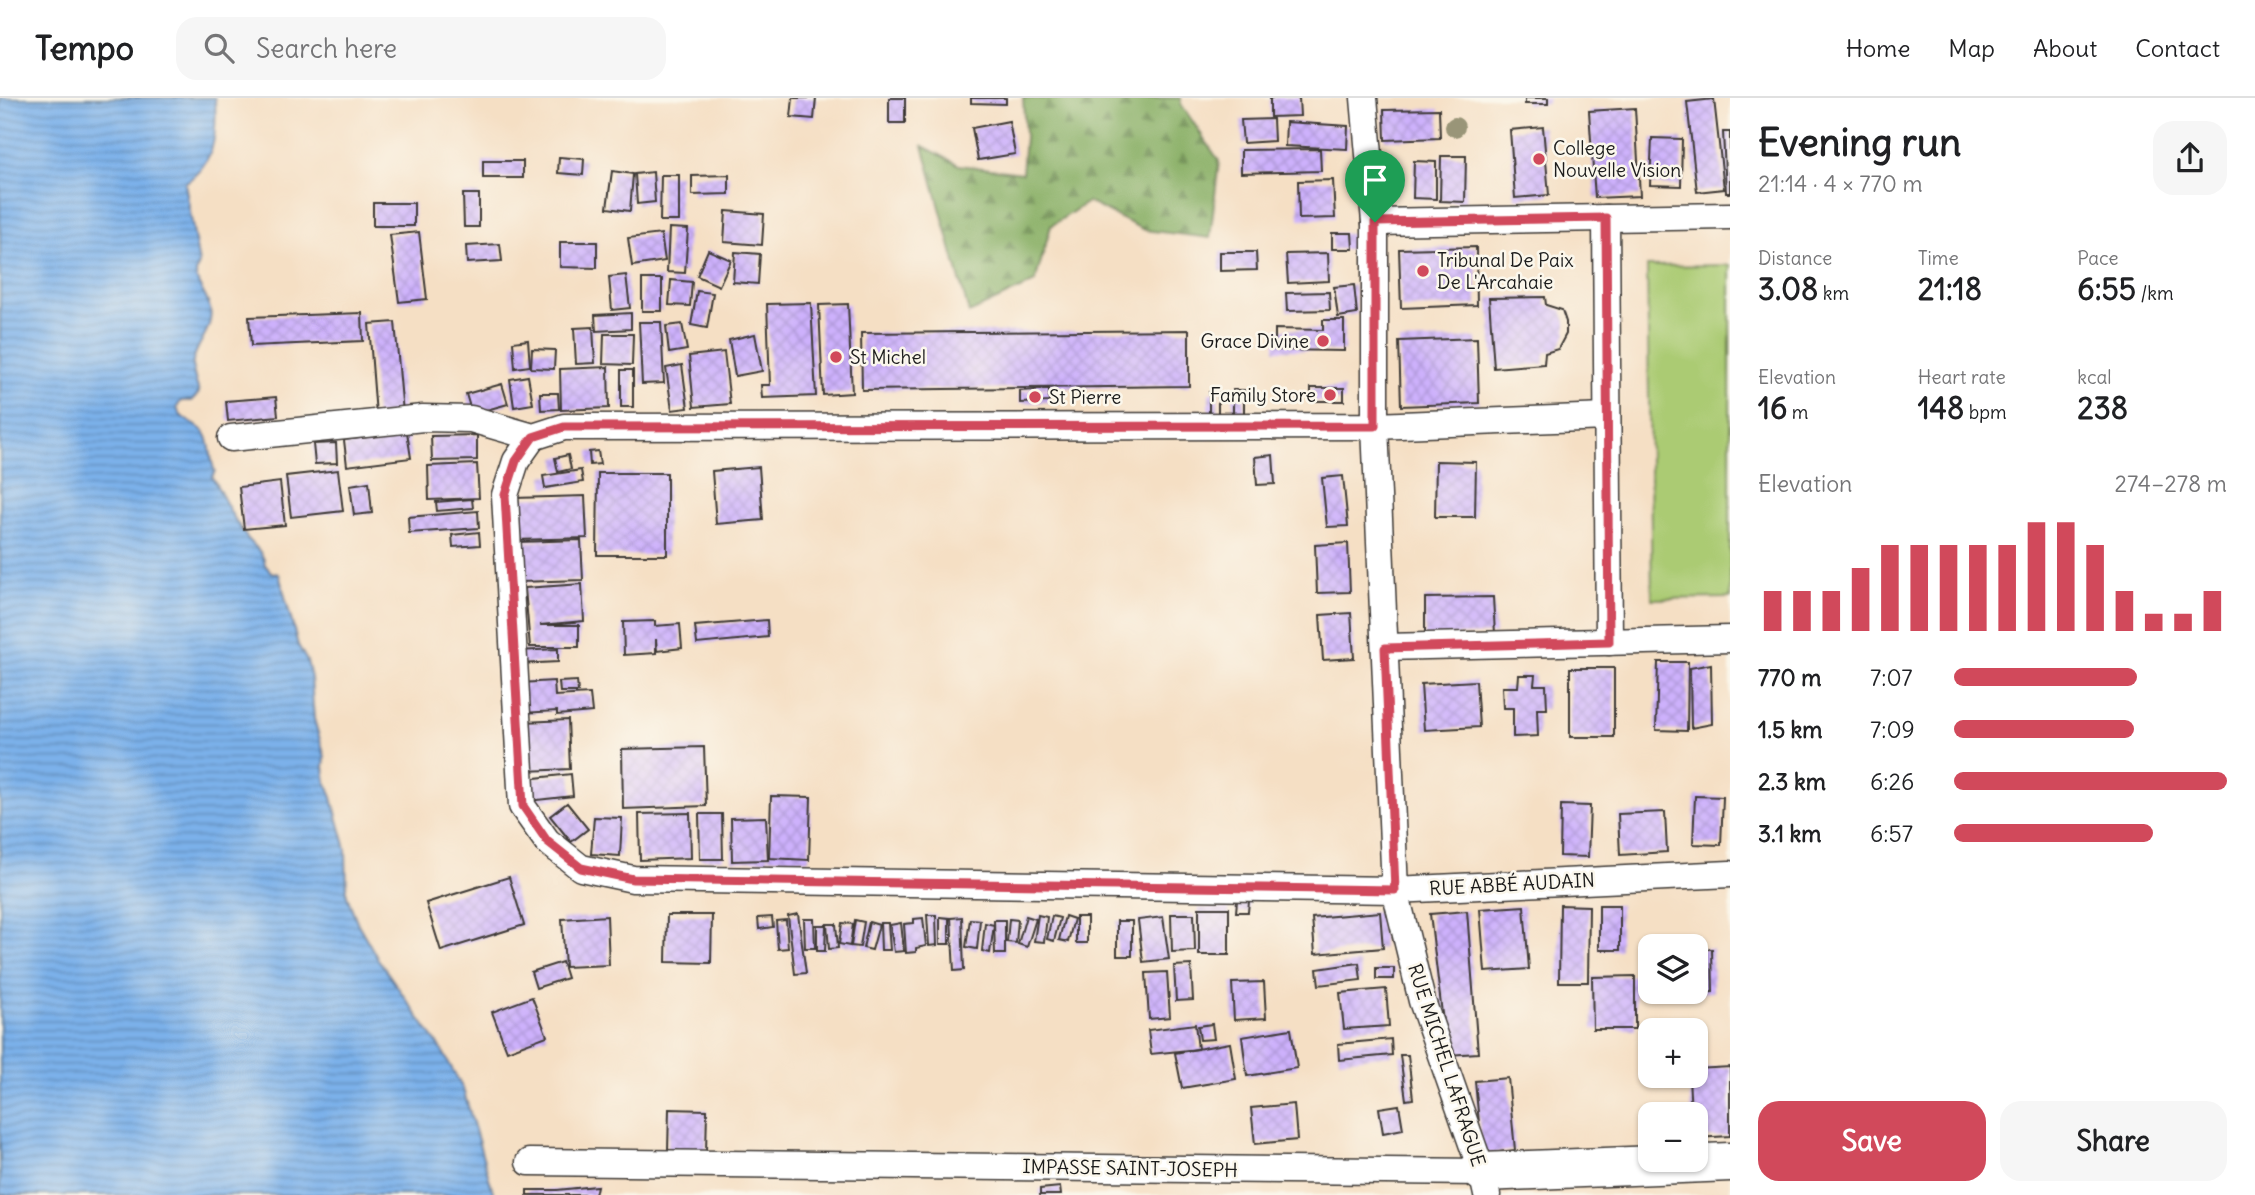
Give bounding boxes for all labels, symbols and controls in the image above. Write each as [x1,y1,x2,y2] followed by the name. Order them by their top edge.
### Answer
[176,17,666,80] search box
[35,27,134,69] text: Tempo
[200,29,238,67] icon: search
[256,32,397,65] text: Search here
[1846,33,1910,63] text: Home
[1948,33,1995,63] text: Map
[2033,33,2097,63] text: About
[2135,33,2220,63] text: Contact
[1758,119,1961,166] text: Evening run
[2153,121,2227,195] button: share
[1553,136,1681,182] place label: College Nouvelle Vision
[1345,150,1405,222] pin
[1531,151,1547,167] marker: College Nouvelle Vision
[1356,161,1394,199] icon: arrive
[1758,169,1923,198] text: 21:14 · 4 × 770 m
[1758,246,1832,270] text: Distance
[1918,246,1959,270] text: Time
[2077,246,2119,270] text: Pace
[1437,248,1574,294] place label: Tribunal De Paix De L'Arcahaie
[1415,263,1431,279] marker: Tribunal De Paix De L'Arcahaie
[1758,270,1818,308] text: 3.08
[1918,270,1982,308] text: 21:18
[2077,270,2136,308] text: 6:55
[1818,281,1849,305] text: km
[2136,281,2174,305] text: /km
[1200,329,1309,353] place label: Grace Divine
[1315,333,1331,349] marker: Grace Divine
[850,345,926,369] place label: St Michel
[828,349,844,365] marker: St Michel
[1758,365,1836,389] text: Elevation
[1918,365,2006,389] text: Heart rate
[2077,365,2112,389] text: kcal
[1210,383,1316,407] place label: Family Store
[1049,385,1121,409] place label: St Pierre
[1322,387,1338,403] marker: Family Store
[1027,389,1043,405] marker: St Pierre
[1758,389,1787,427] text: 16
[1918,389,1964,427] text: 148
[2077,389,2128,427] text: 238
[1787,400,1808,424] text: m
[1964,400,2007,424] text: bpm
[1758,469,1852,498] text: Elevation
[2115,469,2227,498] text: 274–278 m
[1758,663,1821,692] text: 770 m
[1870,663,1913,692] text: 7:07
[1758,715,1823,744] text: 1.5 km
[1870,715,1915,744] text: 7:09
[1758,767,1826,796] text: 2.3 km
[1870,767,1914,796] text: 6:26
[1758,819,1821,848] text: 3.1 km
[1870,819,1913,848] text: 6:57
[1429,868,1595,900] street label: RUE ABBÉ AUDAIN
[1638,934,1708,1172] map controls
[1638,934,1708,1004] button: layers
[1403,961,1491,1169] street label: RUE MICHEL LAFRAGUE
[1638,1018,1708,1088] button: +
[1758,1101,1986,1181] button: Save
[2000,1101,2227,1181] button: Share
[1638,1102,1708,1172] button: −
[1022,1154,1238,1182] street label: IMPASSE SAINT-JOSEPH

